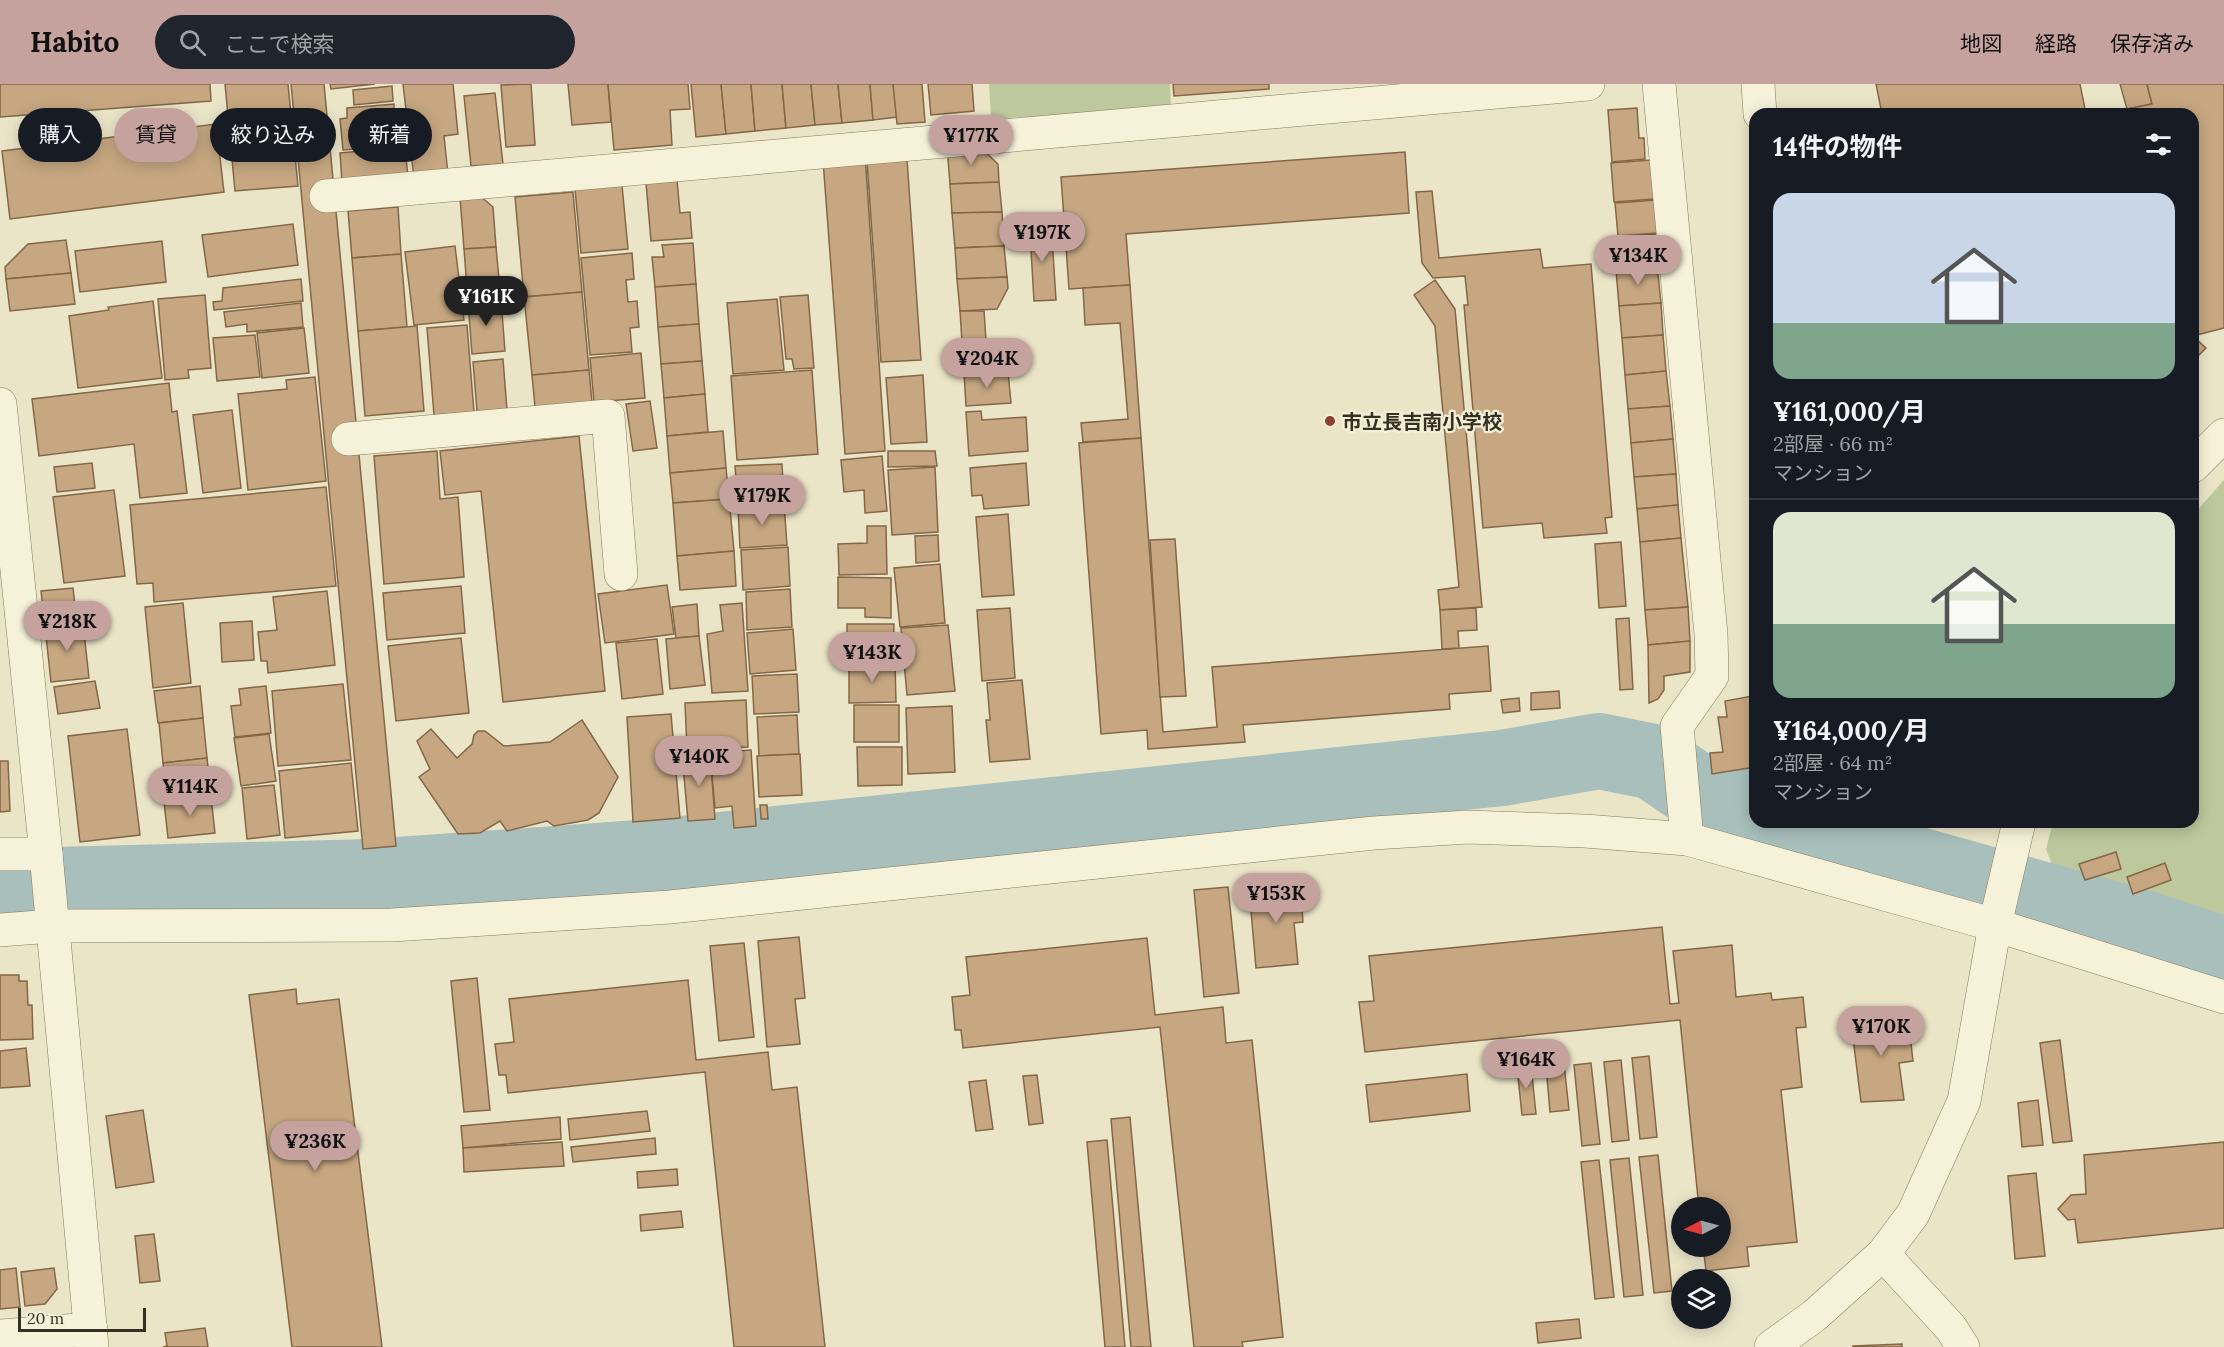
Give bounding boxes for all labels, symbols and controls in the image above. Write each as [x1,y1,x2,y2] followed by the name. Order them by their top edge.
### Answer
[155,15,575,69] search box
[30,24,119,60] text: Habito
[176,26,209,59] icon: search
[224,30,334,58] text: ここで検索
[1960,30,2002,57] text: 地図
[2035,30,2077,57] text: 経路
[2110,30,2194,57] text: 保存済み
[18,108,102,162] chip: 購入
[114,108,198,162] chip: 賃貸
[210,108,336,162] chip: 絞り込み
[348,108,432,162] chip: 新着
[929,115,1013,166] pin: ¥177K
[943,122,999,147] text: ¥177K
[2142,128,2175,161] icon: filters
[1773,130,1902,163] text: 14件の物件
[1000,212,1084,263] pin: ¥197K
[1013,219,1071,244] text: ¥197K
[1920,232,2028,340] icon: home
[1596,235,1680,286] pin: ¥134K
[1609,242,1667,267] text: ¥134K
[444,276,528,327] pin: ¥161K
[458,283,514,308] text: ¥161K
[945,338,1029,389] pin: ¥204K
[956,345,1019,370] text: ¥204K
[1773,395,1926,428] text: ¥161,000/月
[1342,409,1502,434] place label: 市立長吉南小学校
[1323,414,1337,428] marker: 市立長吉南小学校
[1773,431,1893,456] text: 2部屋 · 66 m²
[1773,460,1873,485] text: マンション
[720,475,804,526] pin: ¥179K
[733,482,791,507] text: ¥179K
[1920,551,2028,659] icon: home
[25,601,109,652] pin: ¥218K
[38,608,96,633] text: ¥218K
[830,632,914,683] pin: ¥143K
[843,639,901,664] text: ¥143K
[1773,714,1930,747] text: ¥164,000/月
[657,736,741,787] pin: ¥140K
[669,743,729,768] text: ¥140K
[1773,750,1893,775] text: 2部屋 · 64 m²
[148,766,232,817] pin: ¥114K
[162,773,218,798] text: ¥114K
[1773,779,1873,804] text: マンション
[1234,873,1318,924] pin: ¥153K
[1247,880,1305,905] text: ¥153K
[1839,1006,1923,1057] pin: ¥170K
[1852,1013,1910,1038] text: ¥170K
[1484,1039,1568,1090] pin: ¥164K
[1496,1046,1556,1071] text: ¥164K
[273,1121,357,1172] pin: ¥236K
[284,1128,346,1153] text: ¥236K
[1671,1197,1731,1257] north arrow
[1671,1197,1731,1329] map controls
[1671,1269,1731,1329] button: layers
[18,1305,146,1332] scale bar
[27,1308,64,1328] text: 20 m

